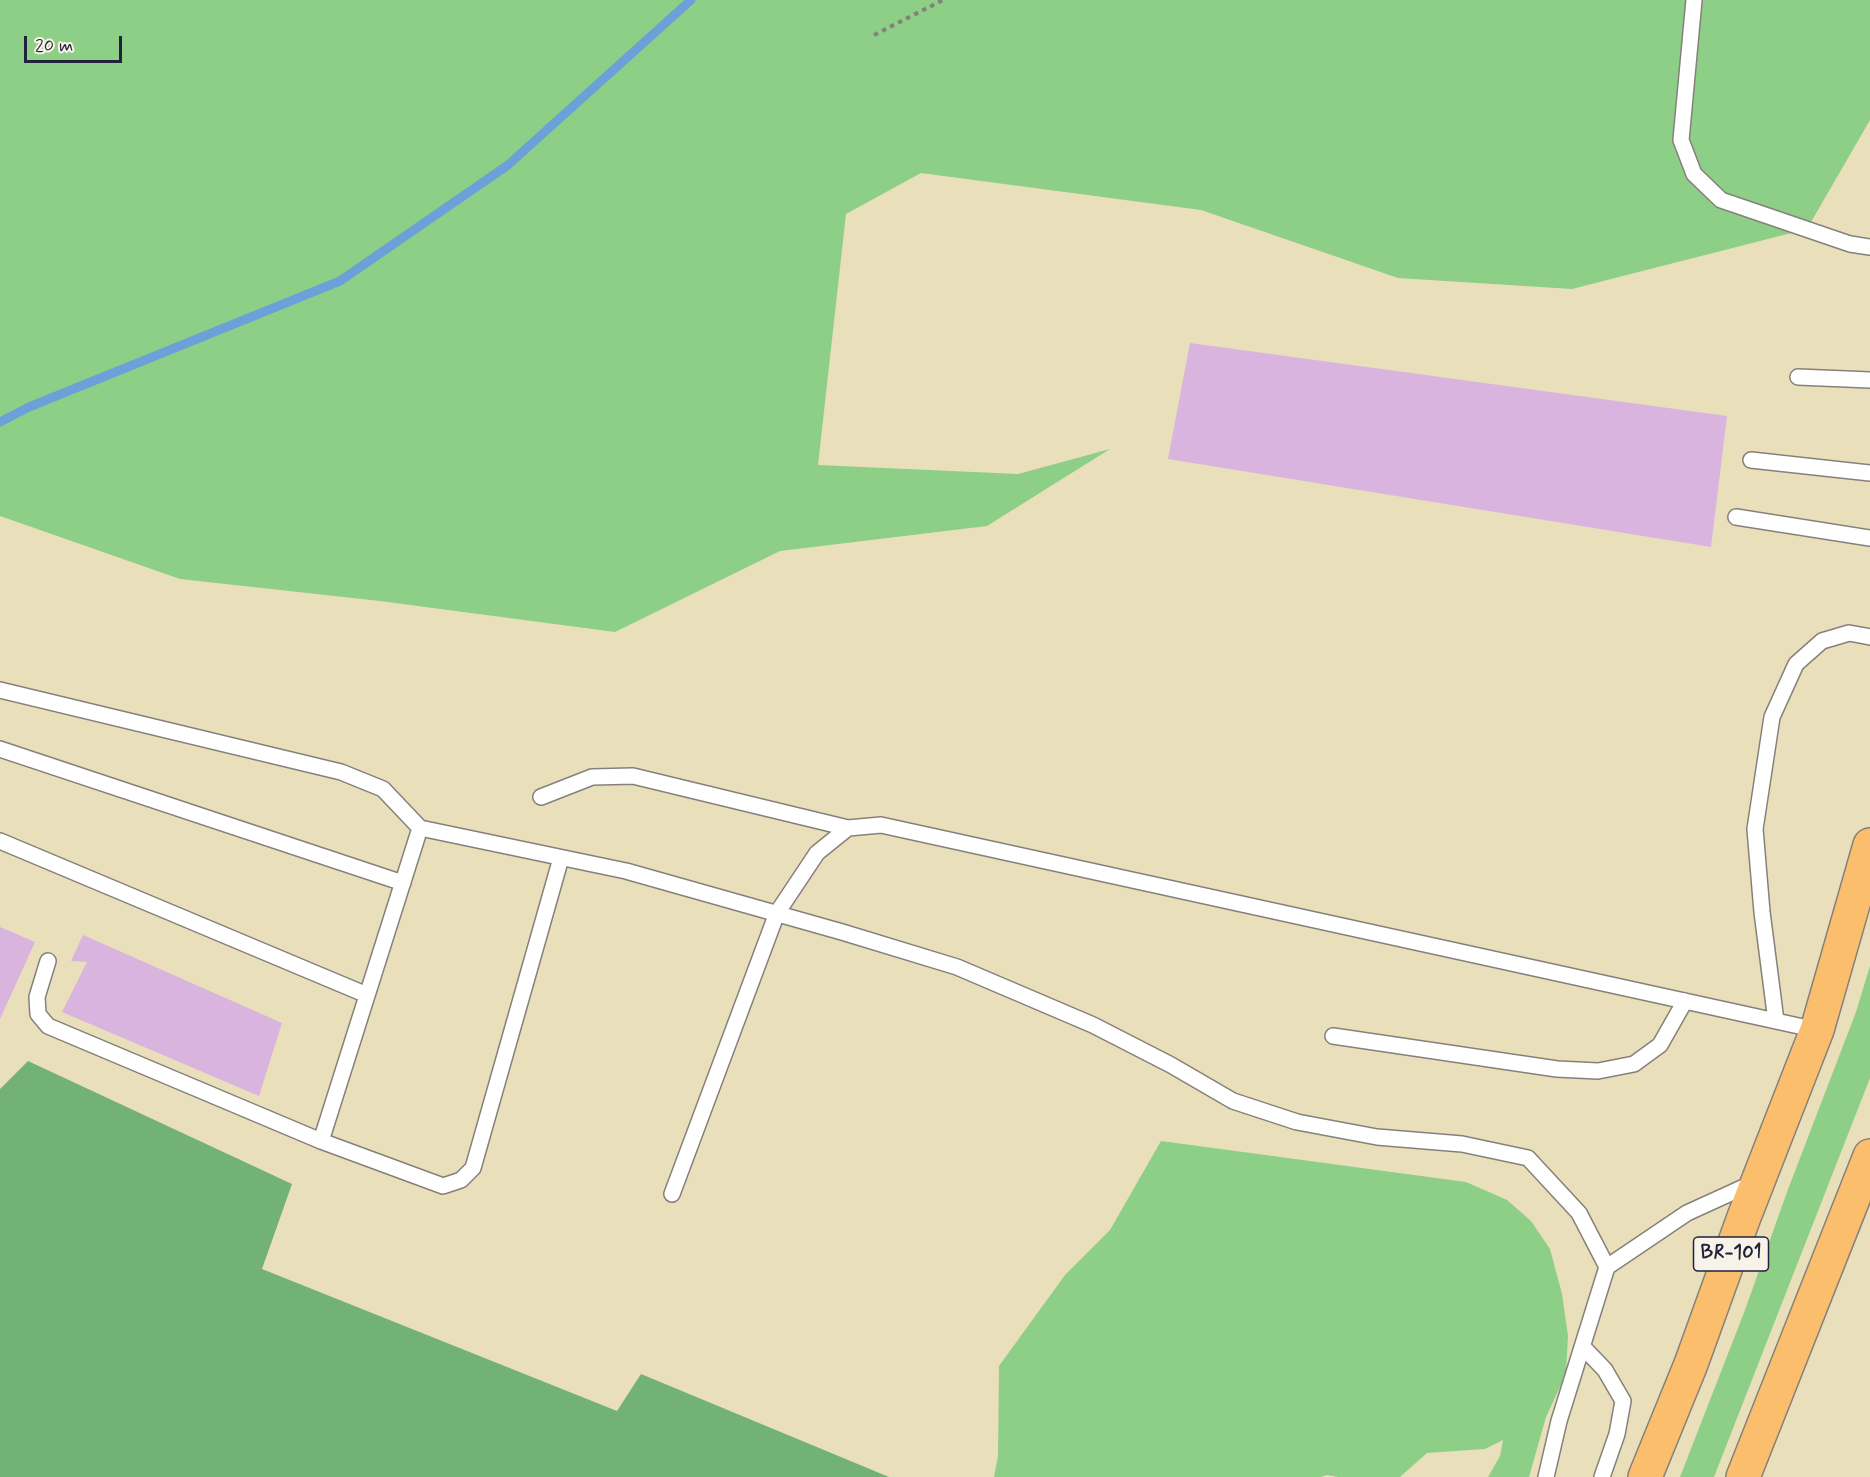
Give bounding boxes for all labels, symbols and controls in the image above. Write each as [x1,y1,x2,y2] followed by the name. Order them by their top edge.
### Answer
[27,24,124,62] scale bar
[35,34,73,58] text: 20 m
[1694,1237,1768,1271] road number: BR-101

